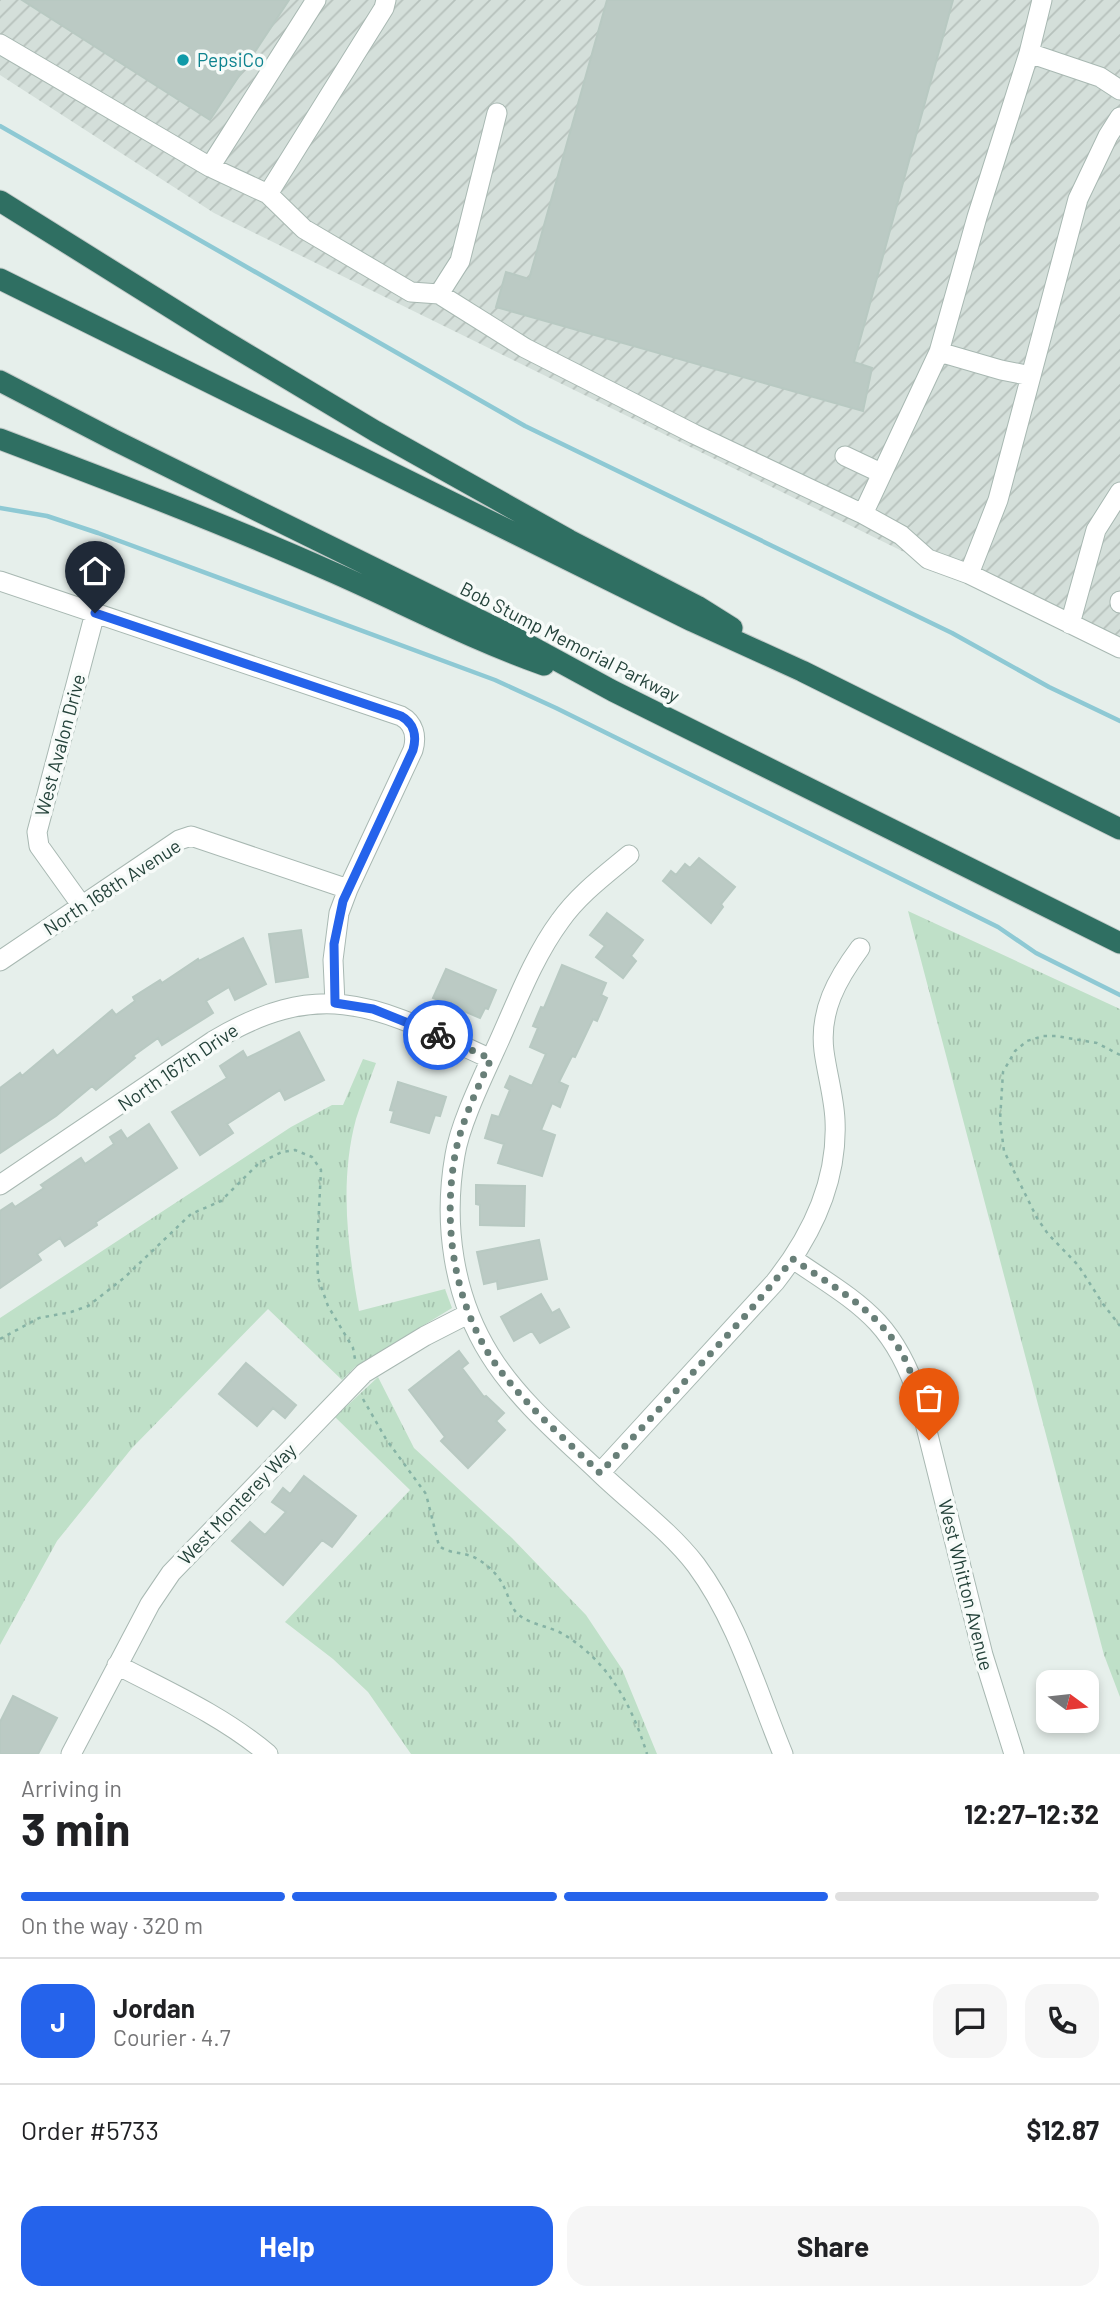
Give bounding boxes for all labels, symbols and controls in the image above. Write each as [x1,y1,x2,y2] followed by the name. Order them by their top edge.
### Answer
[197,48,264,71] place label: PepsiCo
[175,52,191,68] marker: PepsiCo
[65,541,125,613] pin
[76,552,114,590] icon: home
[457,576,684,707] street label: Bob Stump Memorial Parkway
[29,671,90,818] street label: West Avalon Drive
[39,834,185,940] street label: North 168th Avenue
[403,1000,473,1070] courier
[419,1016,457,1054] icon: bike
[113,1018,242,1115] street label: North 167th Drive
[899,1368,959,1440] pin
[910,1379,948,1417] icon: bag
[173,1438,301,1569] street label: West Monterey Way
[934,1497,999,1673] street label: West Whitton Avenue
[1036,1670,1099,1732] north arrow
[1036,1670,1099,1733] map controls
[21,1774,122,1802] text: Arriving in
[964,1798,1099,1829] text: 12:27–12:32
[21,1800,130,1855] text: 3 min
[21,1911,203,1939] text: On the way · 320 m
[933,1984,1007,2058] button: chat
[1025,1984,1099,2058] button: phone
[113,1992,195,2023] text: Jordan
[50,2006,66,2037] text: J
[113,2023,231,2051] text: Courier · 4.7
[21,2114,159,2145] text: Order #5733
[1026,2114,1099,2145] text: $12.87
[21,2206,553,2286] button: Help
[567,2206,1099,2286] button: Share

